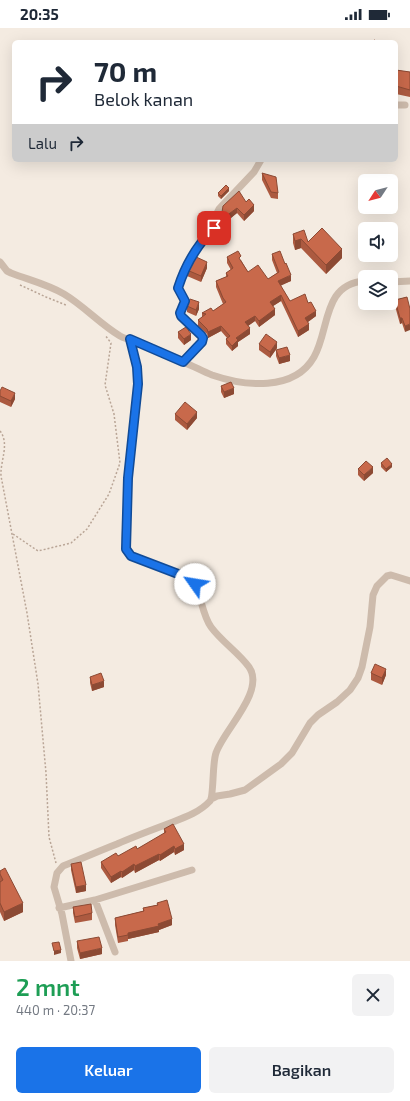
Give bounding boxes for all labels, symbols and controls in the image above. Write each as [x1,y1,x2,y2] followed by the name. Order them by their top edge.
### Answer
[20,5,59,23] text: 20:35
[94,54,157,88] text: 70 m
[28,56,80,108] icon: right
[94,88,193,110] text: Belok kanan
[65,132,87,154] icon: right
[28,134,57,152] text: Lalu
[358,174,398,214] north arrow
[358,174,398,310] map controls
[197,211,231,245] pin
[203,217,225,239] icon: arrive
[358,222,398,262] button: sound
[358,270,398,310] button: layers
[174,563,216,605] position arrow
[16,972,80,1001] text: 2 mnt
[352,974,394,1016] button: close
[16,1002,95,1018] text: 440 m · 20:37
[16,1047,201,1093] button: Keluar
[209,1047,394,1093] button: Bagikan

